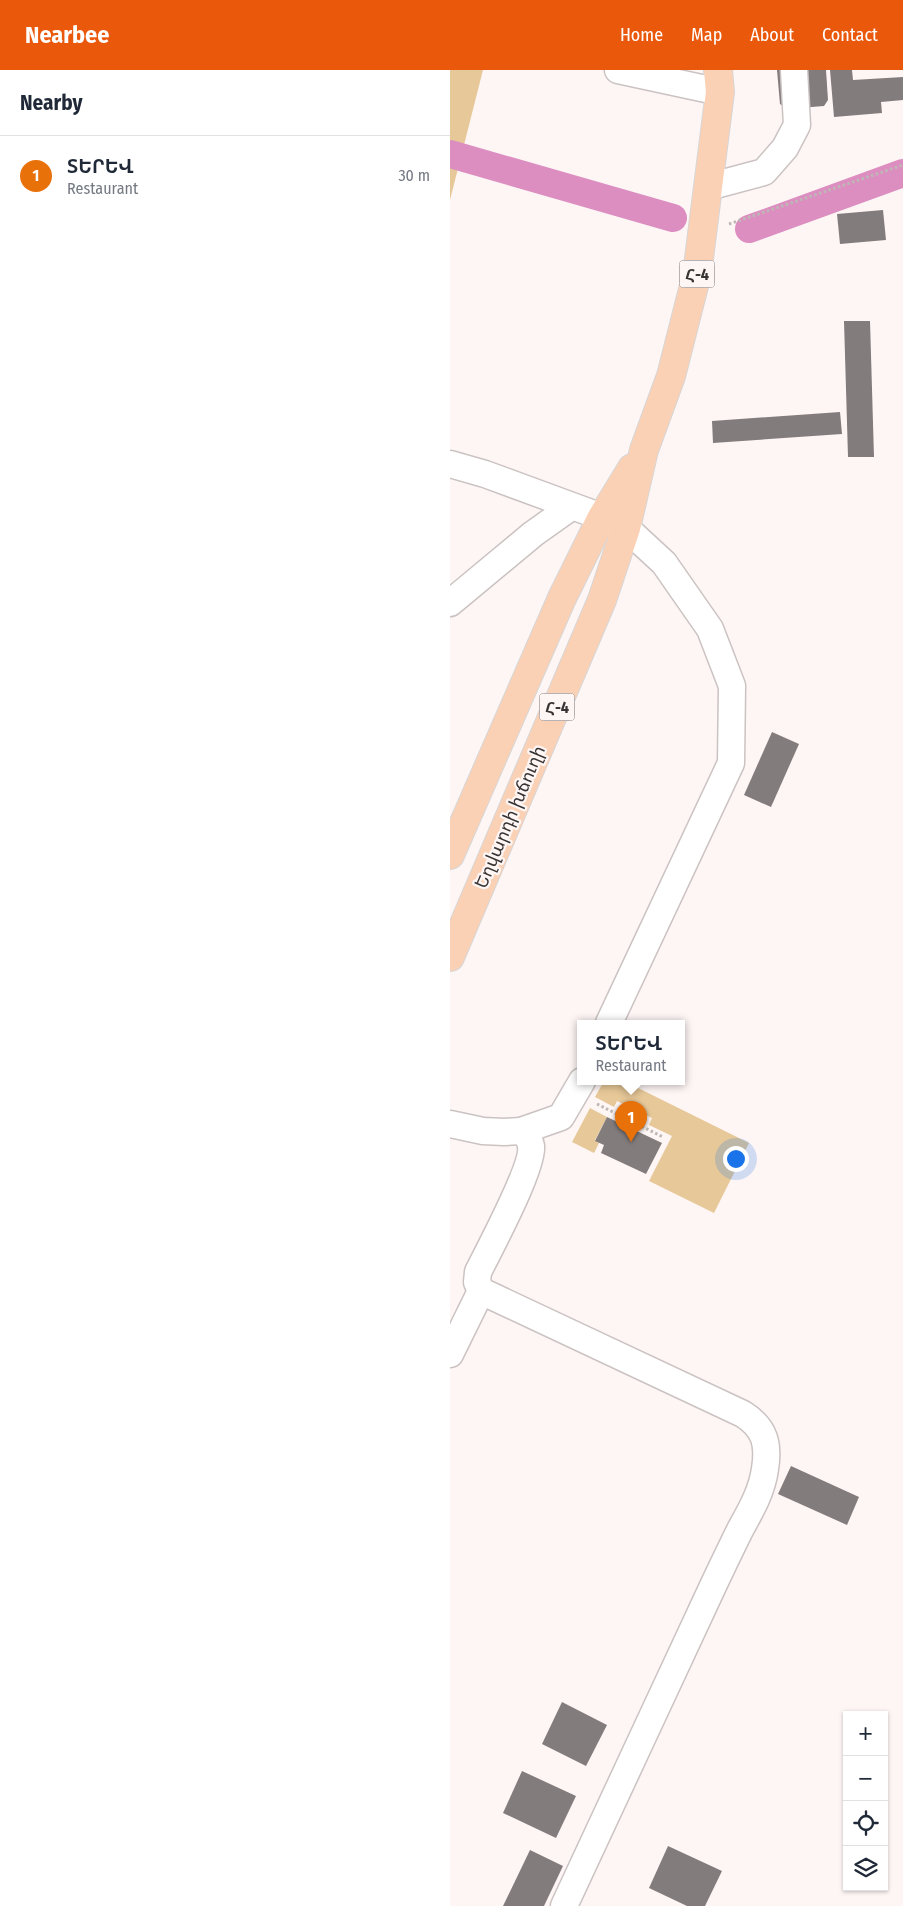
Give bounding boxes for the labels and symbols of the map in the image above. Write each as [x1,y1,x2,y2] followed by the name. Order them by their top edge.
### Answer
[680,260,714,288] road number: Հ-4
[540,694,574,720] road number: Հ-4
[470,742,550,892] street label: Եղվարդի խճուղի
[615,1101,647,1142] pin: 1
[723,1146,749,1172] your location

